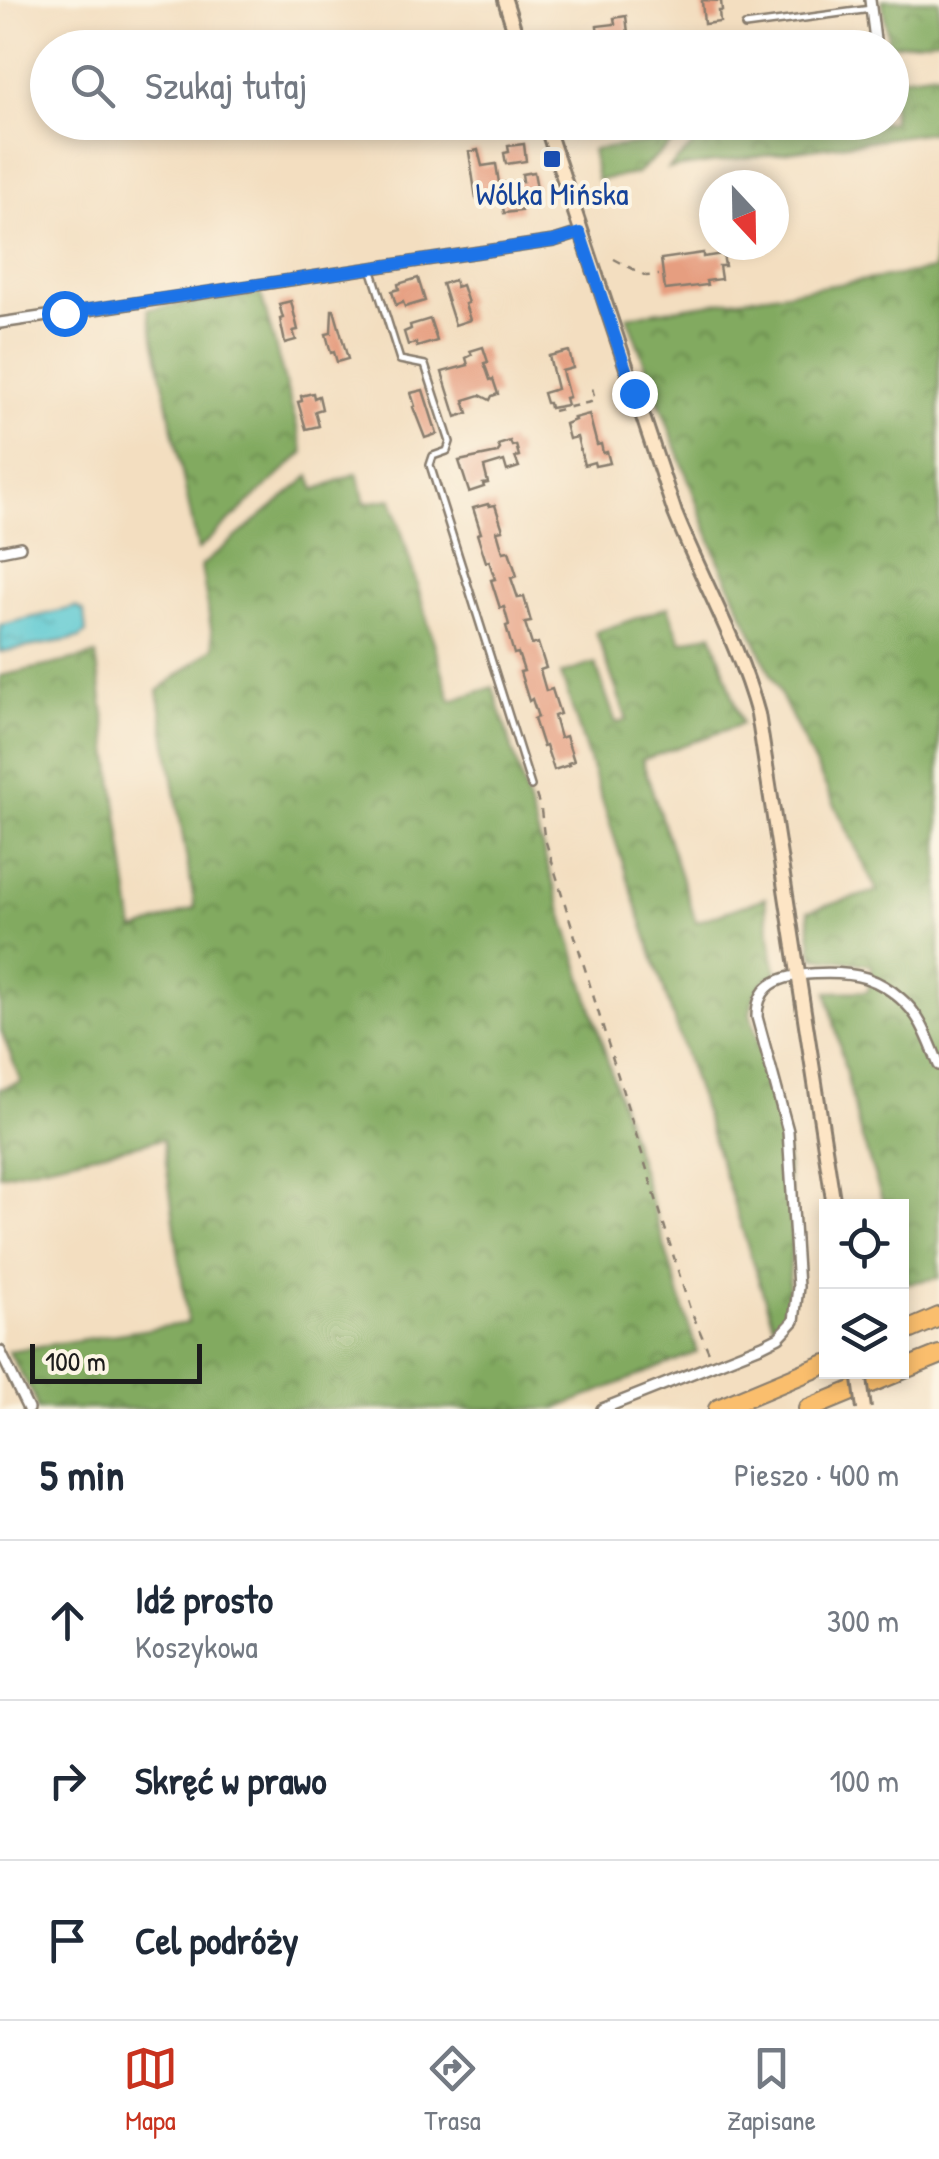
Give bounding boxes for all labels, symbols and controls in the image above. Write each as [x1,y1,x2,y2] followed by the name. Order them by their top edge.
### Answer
[30,30,909,140] search box
[65,58,120,113] icon: search
[145,59,307,111] text: Szukaj tutaj
[541,148,563,170] marker: Wólka Mińska
[699,170,789,260] north arrow
[475,172,629,215] place label: Wólka Mińska
[42,291,88,337] route start
[612,371,658,417] route end
[819,1199,909,1379] map controls
[819,1199,909,1289] button: locate
[819,1289,909,1379] button: layers
[30,1339,202,1384] scale bar
[45,1342,106,1380] text: 100 m
[40,1446,124,1503] text: 5 min
[734,1453,899,1496] text: Pieszo · 400 m
[135,1573,273,1625] text: Idź prosto
[40,1593,95,1648] icon: ahead
[827,1599,899,1642] text: 300 m
[135,1625,258,1668] text: Koszykowa
[40,1753,95,1808] icon: right
[135,1754,326,1806] text: Skręć w prawo
[830,1759,899,1802] text: 100 m
[40,1913,95,1968] icon: arrive
[135,1914,298,1966] text: Cel podróży
[123,2041,178,2139] tab: Mapa
[424,2041,481,2139] tab: Trasa
[727,2041,816,2139] tab: Zapisane

